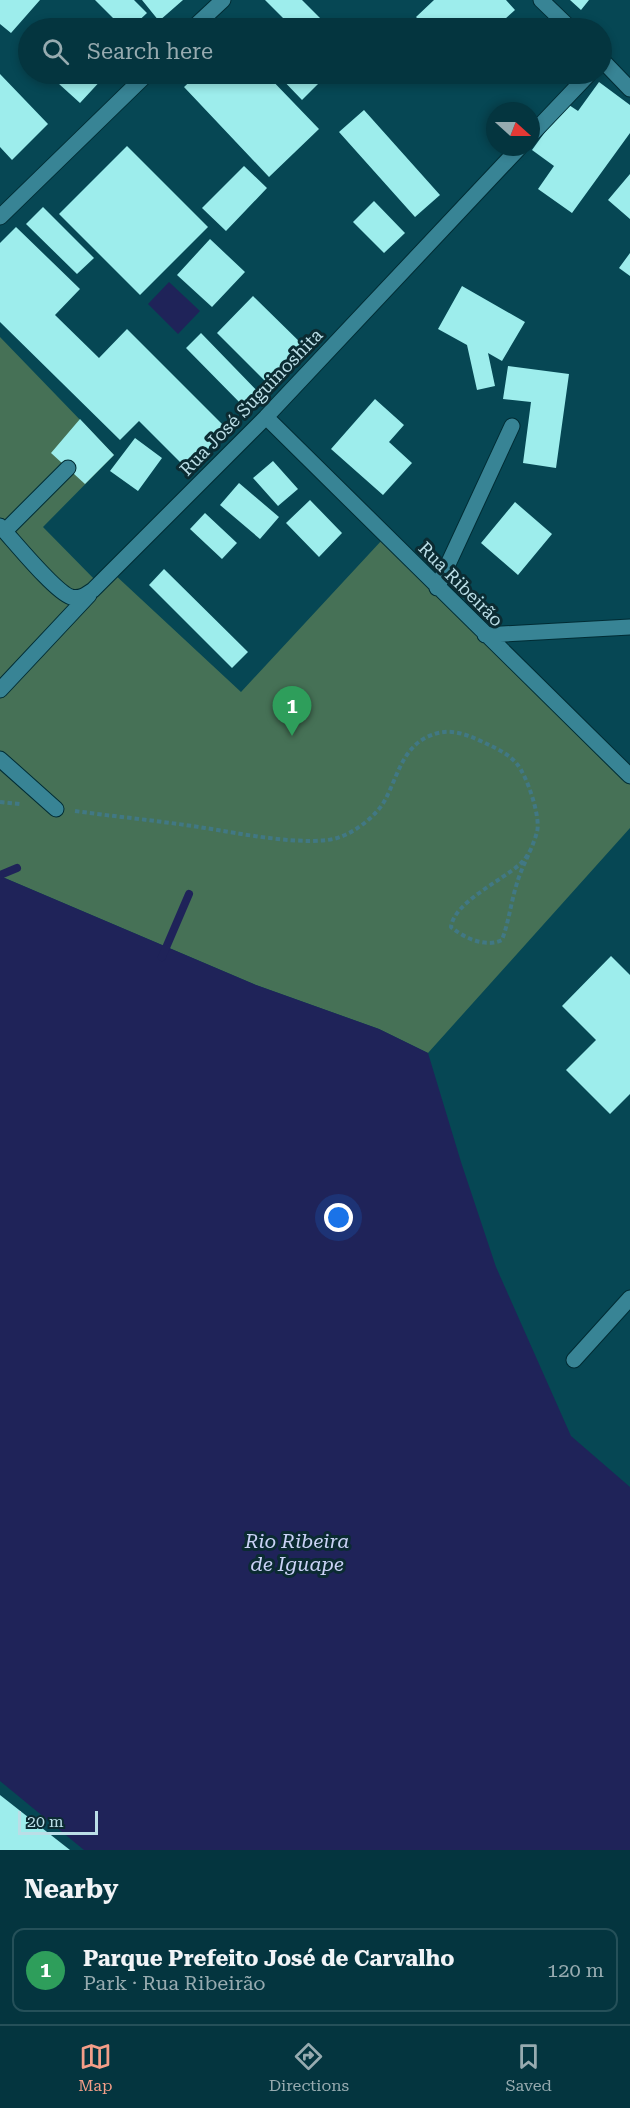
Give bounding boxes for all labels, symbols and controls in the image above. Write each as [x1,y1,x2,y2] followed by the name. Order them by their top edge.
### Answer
[18,18,612,84] search box
[39,35,72,68] icon: search
[87,39,213,64] text: Search here
[486,102,540,156] north arrow
[175,324,327,480] street label: Rua José Suguinoshita
[414,537,508,631] street label: Rua Ribeirão
[272,686,312,736] pin: 1
[324,1203,353,1232] your location
[244,1529,349,1576] water label: Rio Ribeira de Iguape
[18,1808,98,1836] scale bar
[27,1812,64,1831] text: 20 m
[24,1874,118,1904] text: Nearby
[83,1946,454,1971] text: Parque Prefeito José de Carvalho
[40,1958,51,1982] text: 1
[547,1958,604,1982] text: 120 m
[83,1971,266,1995] text: Park · Rua Ribeirão
[78,2040,112,2095] tab: Map
[269,2040,349,2095] tab: Directions
[505,2040,552,2095] tab: Saved

